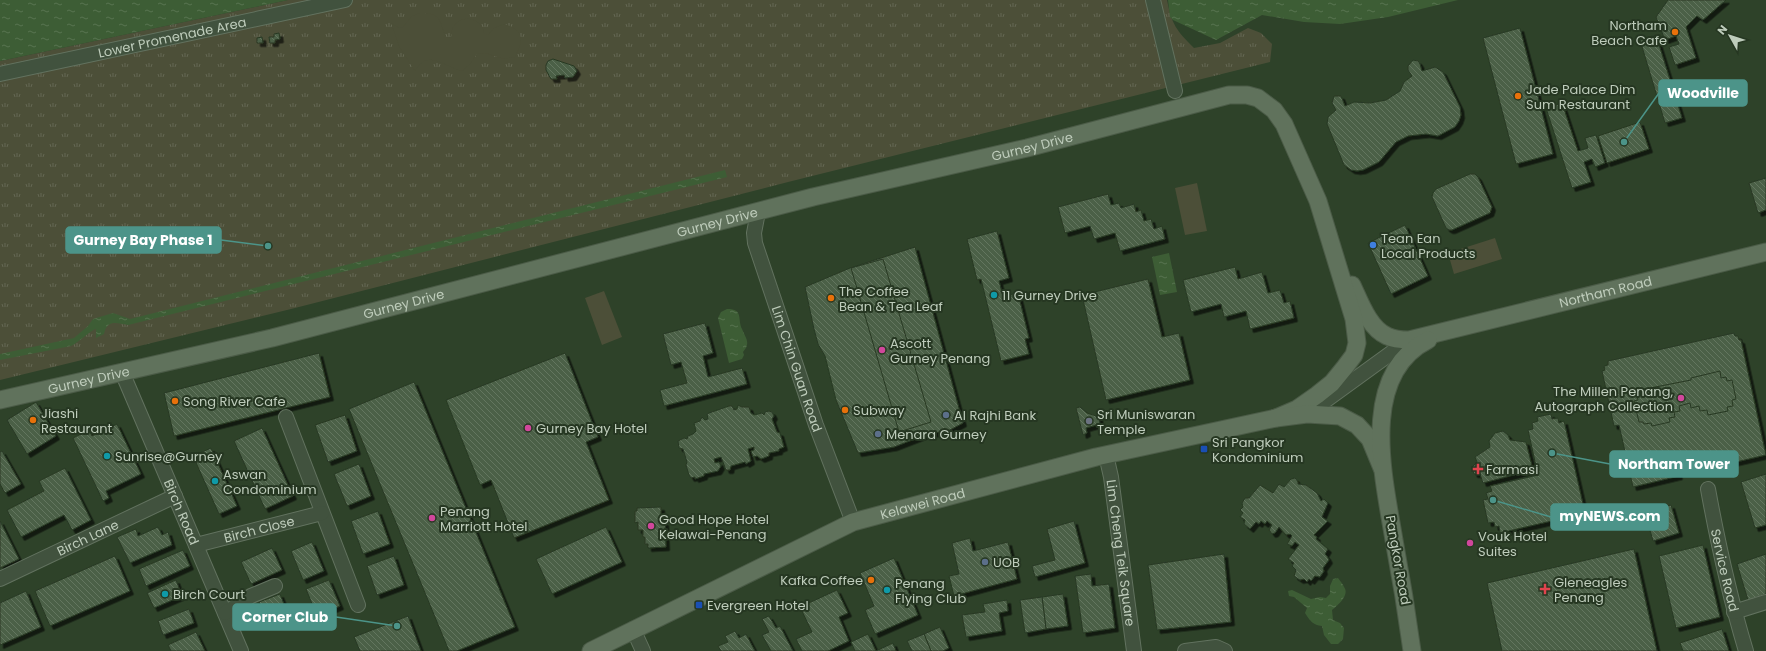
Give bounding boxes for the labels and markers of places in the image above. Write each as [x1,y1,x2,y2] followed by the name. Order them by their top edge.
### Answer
[1591,16,1667,50] place label: Northam Beach Cafe
[1670,27,1680,37] marker: Northam Beach Cafe
[1526,80,1636,114] place label: Jade Palace Dim Sum Restaurant
[1659,80,1747,106] callout: Woodville
[1513,91,1523,101] marker: Jade Palace Dim Sum Restaurant
[66,227,221,253] callout: Gurney Bay Phase 1
[1381,229,1476,263] place label: Tean Ean Local Products
[1368,240,1378,250] marker: Tean Ean Local Products
[839,282,943,316] place label: The Coffee Bean & Tea Leaf
[1002,286,1097,305] place label: 11 Gurney Drive
[989,290,999,300] marker: 11 Gurney Drive
[826,293,836,303] marker: The Coffee Bean & Tea Leaf
[890,334,990,368] place label: Ascott Gurney Penang
[877,345,887,355] marker: Ascott Gurney Penang
[1535,382,1673,416] place label: The Millen Penang, Autograph Collection
[183,392,285,411] place label: Song River Cafe
[1676,393,1686,403] marker: The Millen Penang, Autograph Collection
[170,396,180,406] marker: Song River Cafe
[853,401,905,420] place label: Subway
[41,404,113,438] place label: Jiashi Restaurant
[840,405,850,415] marker: Subway
[1097,405,1195,439] place label: Sri Muniswaran Temple
[954,406,1036,425] place label: Al Rajhi Bank
[941,410,951,420] marker: Al Rajhi Bank
[28,415,38,425] marker: Jiashi Restaurant
[1084,416,1094,426] marker: Sri Muniswaran Temple
[536,419,647,438] place label: Gurney Bay Hotel
[523,423,533,433] marker: Gurney Bay Hotel
[886,425,987,444] place label: Menara Gurney
[873,429,883,439] marker: Menara Gurney
[1212,433,1303,467] place label: Sri Pangkor Kondominium
[1199,444,1209,454] marker: Sri Pangkor Kondominium
[115,447,223,466] place label: Sunrise@Gurney
[102,451,112,461] marker: Sunrise@Gurney
[1610,451,1738,477] callout: Northam Tower
[1486,460,1538,479] place label: Farmasi
[1473,464,1483,474] marker: Farmasi
[223,465,317,499] place label: Aswan Condominium
[210,476,220,486] marker: Aswan Condominium
[440,502,527,536] place label: Penang Marriott Hotel
[1551,504,1668,530] callout: myNEWS.com
[659,510,769,544] place label: Good Hope Hotel Kelawai-Penang
[427,513,437,523] marker: Penang Marriott Hotel
[646,521,656,531] marker: Good Hope Hotel Kelawai-Penang
[1478,527,1547,561] place label: Vouk Hotel Suites
[1465,538,1475,548] marker: Vouk Hotel Suites
[993,553,1020,572] place label: UOB
[980,557,990,567] marker: UOB
[780,571,863,590] place label: Kafka Coffee
[1554,573,1628,607] place label: Gleneagles Penang
[895,574,966,608] place label: Penang Flying Club
[866,575,876,585] marker: Kafka Coffee
[1539,583,1551,595] marker: Gleneagles Penang
[173,585,245,604] place label: Birch Court
[882,585,892,595] marker: Penang Flying Club
[160,589,170,599] marker: Birch Court
[707,596,809,615] place label: Evergreen Hotel
[694,600,704,610] marker: Evergreen Hotel
[233,604,336,630] callout: Corner Club

